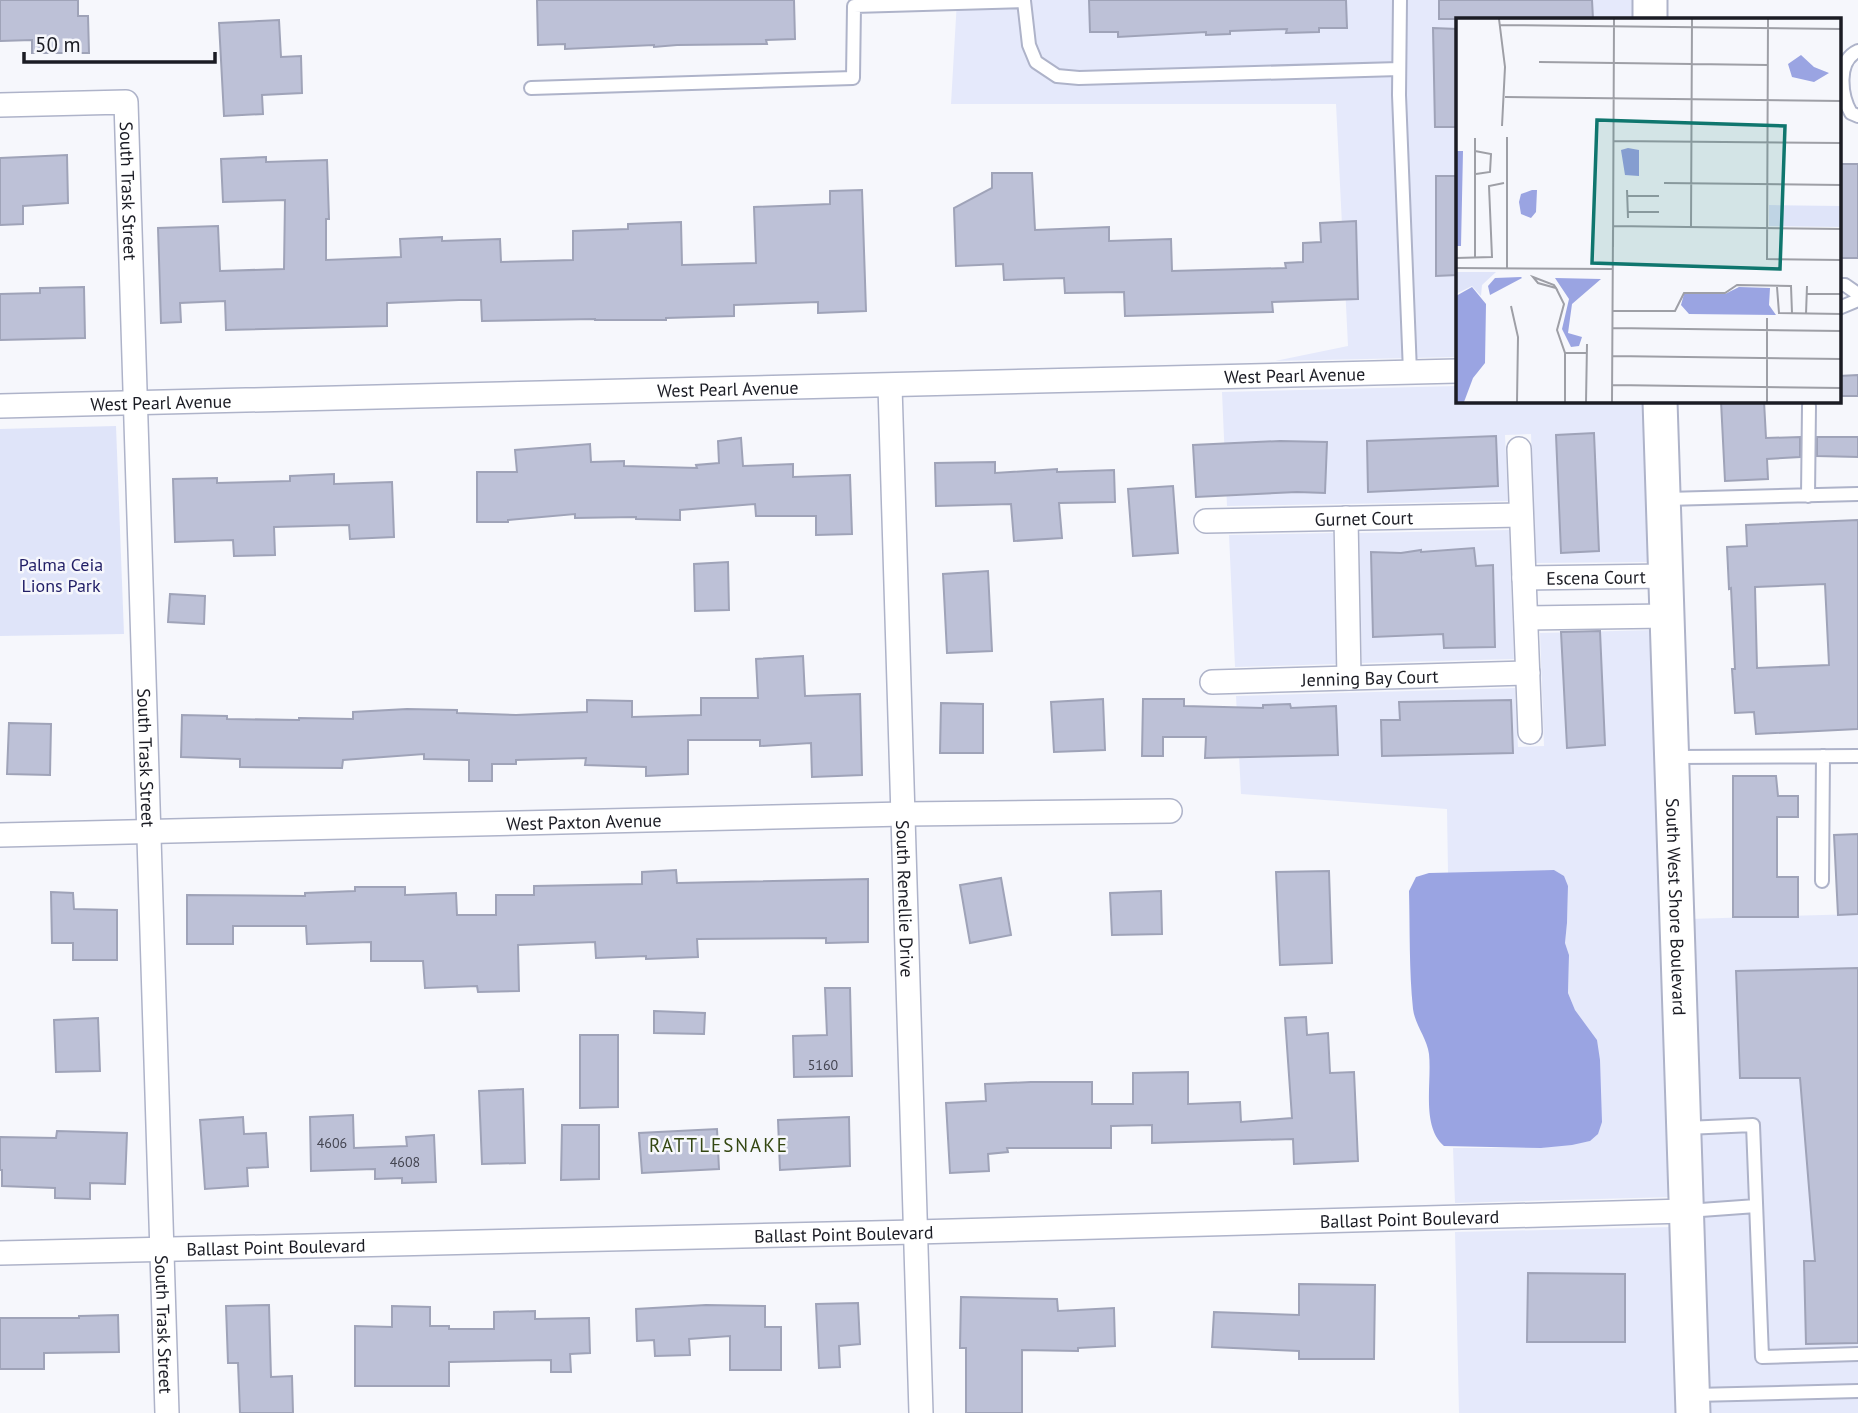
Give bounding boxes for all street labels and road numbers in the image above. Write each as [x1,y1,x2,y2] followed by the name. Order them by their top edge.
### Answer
[115,121,142,261] street label: South Trask Street
[1224,362,1365,388] street label: West Pearl Avenue
[657,375,799,402] street label: West Pearl Avenue
[90,389,232,415] street label: West Pearl Avenue
[1314,506,1413,530] street label: Gurnet Court
[1546,565,1646,589] street label: Escena Court
[1300,664,1439,691] street label: Jenning Bay Court
[133,688,160,827] street label: South Trask Street
[1661,798,1692,1016] street label: South West Shore Boulevard
[506,808,662,835] street label: West Paxton Avenue
[892,820,919,978] street label: South Renellie Drive
[1320,1205,1500,1232] street label: Ballast Point Boulevard
[754,1220,934,1247] street label: Ballast Point Boulevard
[186,1233,366,1260] street label: Ballast Point Boulevard
[151,1255,178,1394] street label: South Trask Street

